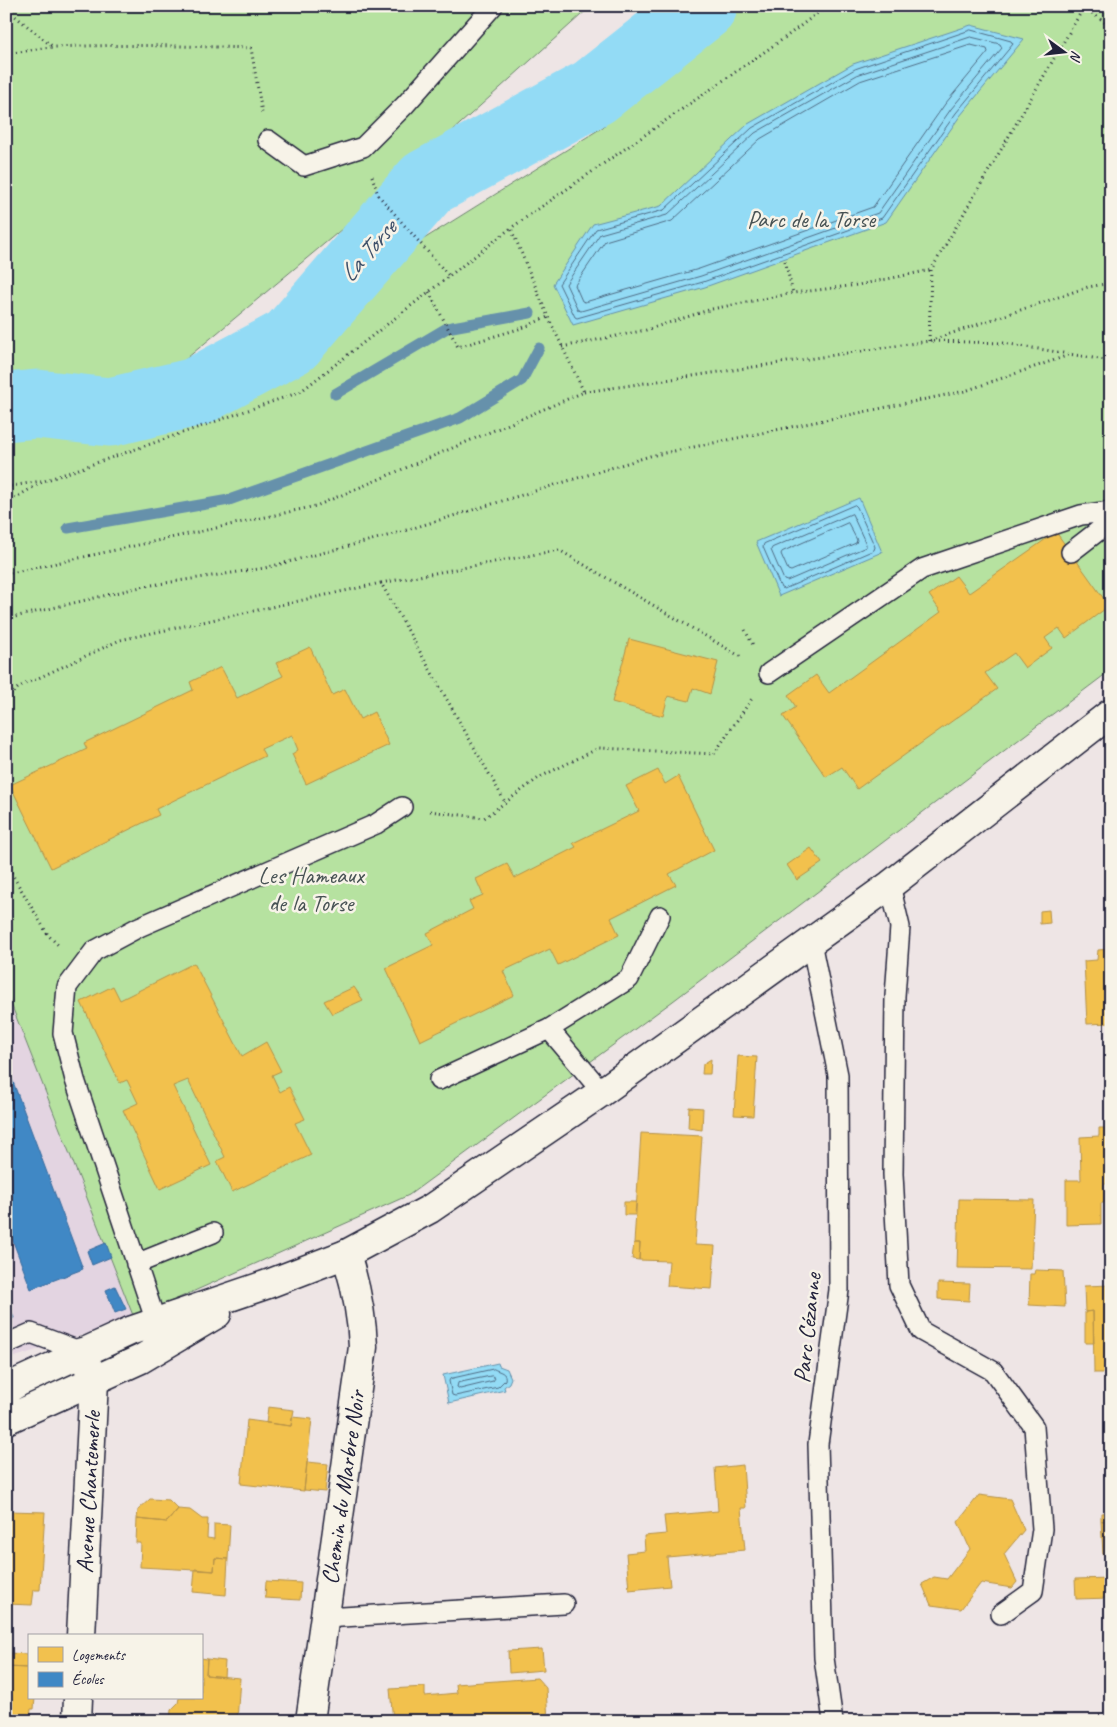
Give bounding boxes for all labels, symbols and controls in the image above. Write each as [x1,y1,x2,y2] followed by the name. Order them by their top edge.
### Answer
[1040,28,1090,78] north arrow
[1066,49,1085,64] text: N
[747,204,877,234] park label: Parc de la Torse
[332,211,406,289] water label: La Torse
[258,860,365,918] park label: Les Hameaux de la Torse
[786,1269,828,1384] street label: Parc Cézanne
[315,1386,372,1586] street label: Chemin du Marbre Noir
[69,1408,108,1574] street label: Avenue Chantemerle
[28,1634,202,1700] legend
[72,1646,127,1665] text: Logements
[72,1670,105,1689] text: Écoles

